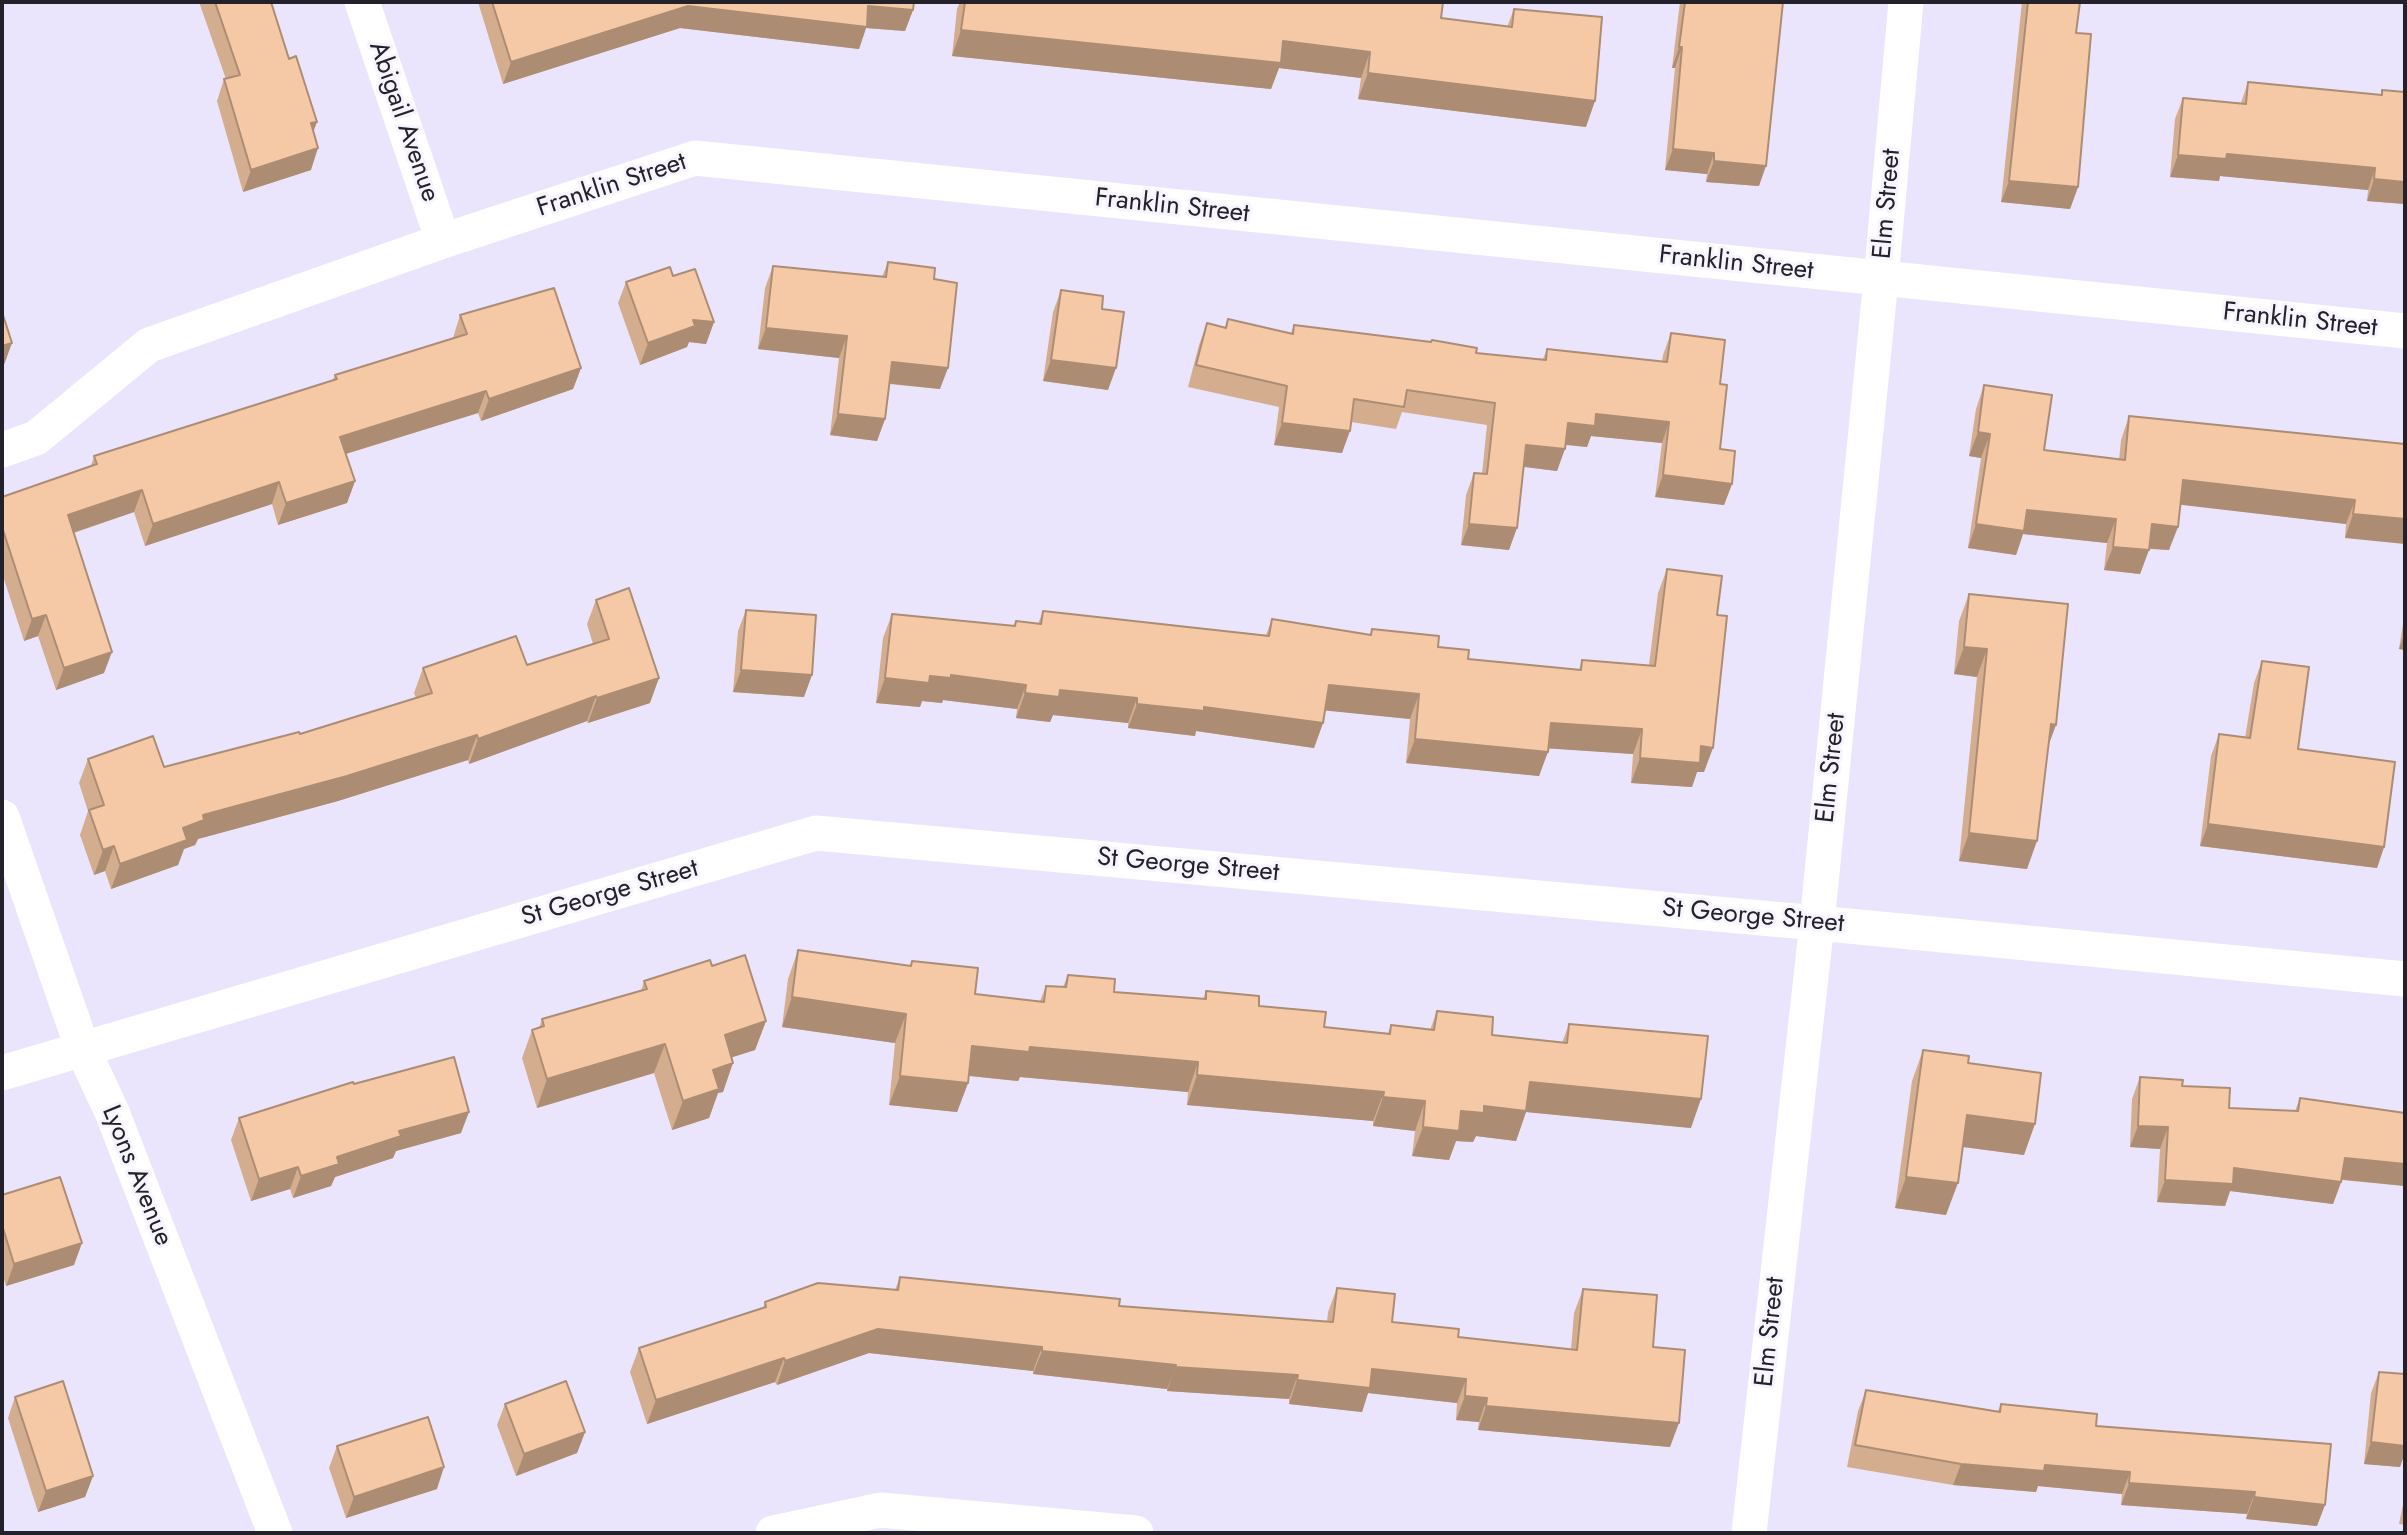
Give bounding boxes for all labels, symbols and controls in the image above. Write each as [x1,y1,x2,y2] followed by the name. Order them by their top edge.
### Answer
[361,38,445,206] street label: Abigail Avenue
[533,147,691,225] street label: Franklin Street
[1868,148,1908,260] street label: Elm Street
[1093,183,1251,231] street label: Franklin Street
[1657,240,1815,288] street label: Franklin Street
[2221,297,2379,345] street label: Franklin Street
[1811,711,1853,825] street label: Elm Street
[1096,843,1280,889] street label: St George Street
[518,854,702,934] street label: St George Street
[1661,894,1845,940] street label: St George Street
[94,1101,178,1251] street label: Lyons Avenue
[1750,1275,1792,1389] street label: Elm Street

